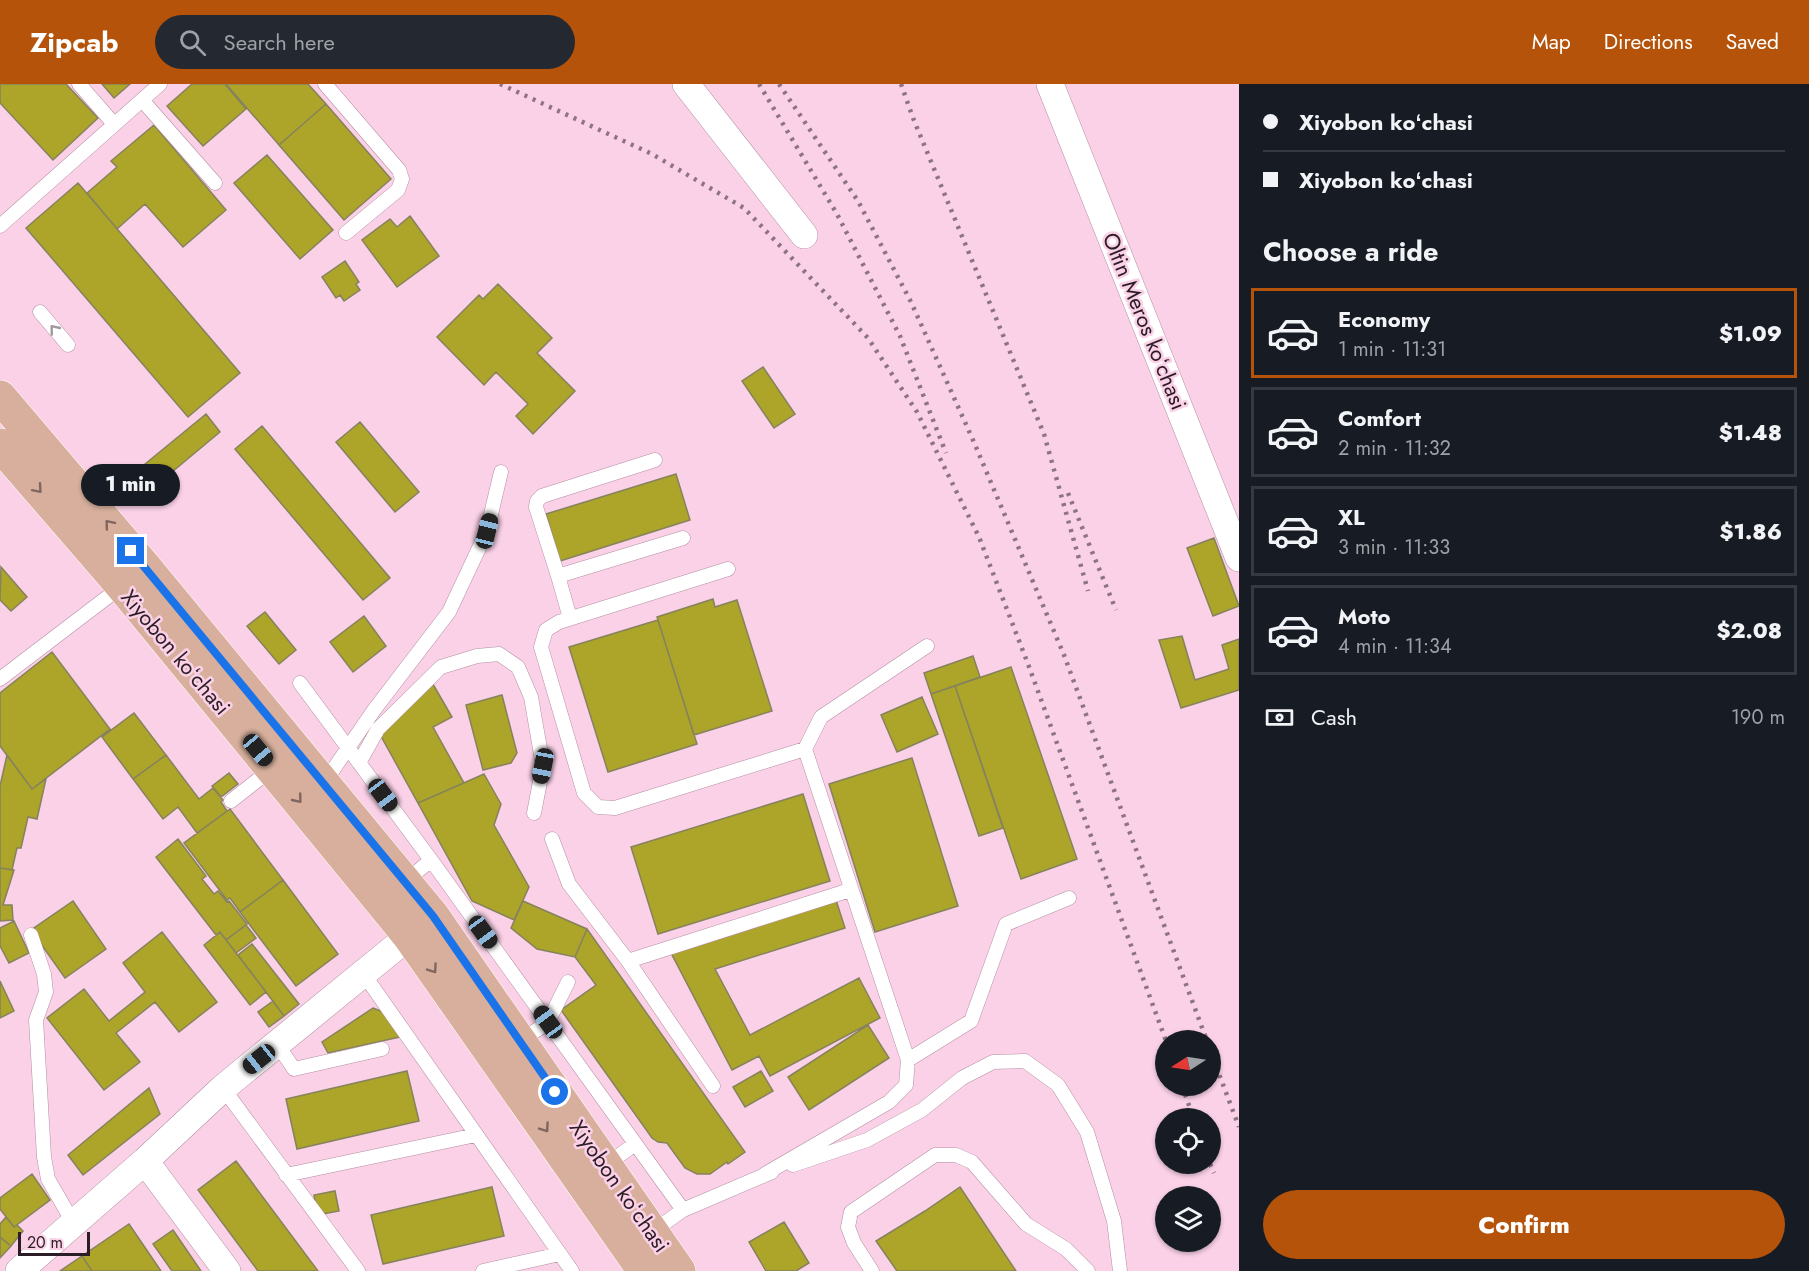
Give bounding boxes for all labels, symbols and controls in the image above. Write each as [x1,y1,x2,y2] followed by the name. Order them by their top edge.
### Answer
[155,15,575,69] search box
[30,22,119,63] text: Zipcab
[176,26,209,59] icon: search
[224,26,335,58] text: Search here
[1532,27,1571,57] text: Map
[1604,27,1693,57] text: Directions
[1726,27,1779,57] text: Saved
[1299,106,1473,138] text: Xiyobon koʻchasi
[1299,164,1473,196] text: Xiyobon koʻchasi
[1095,227,1195,415] street label: Oltin Meros koʻchasi
[1263,232,1438,271] text: Choose a ride
[1338,303,1430,335] text: Economy
[1266,306,1320,360] icon: car
[1719,317,1782,349] text: $1.09
[50,325,61,336] one-way arrow
[1338,335,1446,364] text: 1 min · 11:31
[1338,402,1421,434] text: Comfort
[1266,405,1320,459] icon: car
[1719,416,1782,448] text: $1.48
[1338,434,1451,463] text: 2 min · 11:32
[82,464,180,506] callout: 1 min
[105,470,156,499] text: 1 min
[31,482,42,493] one-way arrow
[1338,501,1365,533] text: XL
[1266,504,1320,558] icon: car
[474,511,500,551] car
[1720,515,1782,547] text: $1.86
[105,520,116,531] one-way arrow
[1338,533,1450,562] text: 3 min · 11:33
[117,537,144,564] route end
[114,582,238,722] street label: Xiyobon koʻchasi
[1338,600,1391,632] text: Moto
[1266,603,1320,657] icon: car
[1717,614,1782,646] text: $2.08
[1338,632,1452,661] text: 4 min · 11:34
[1263,701,1296,734] icon: cash
[1311,701,1357,733] text: Cash
[1731,703,1785,732] text: 190 m
[240,730,276,770] car
[531,747,555,785] car
[365,775,401,815] car
[291,793,302,804] one-way arrow
[465,912,501,952] car
[426,962,437,973] one-way arrow
[530,1002,566,1042] car
[1155,1030,1221,1096] north arrow
[1155,1030,1221,1252] map controls
[239,1041,279,1077] car
[541,1078,568,1105] route start
[1155,1108,1221,1174] button: locate
[562,1113,678,1259] street label: Xiyobon koʻchasi
[538,1121,549,1132] one-way arrow
[1155,1186,1221,1252] button: layers
[1263,1190,1785,1259] button: Confirm
[18,1229,90,1256] scale bar
[27,1231,63,1254] text: 20 m

